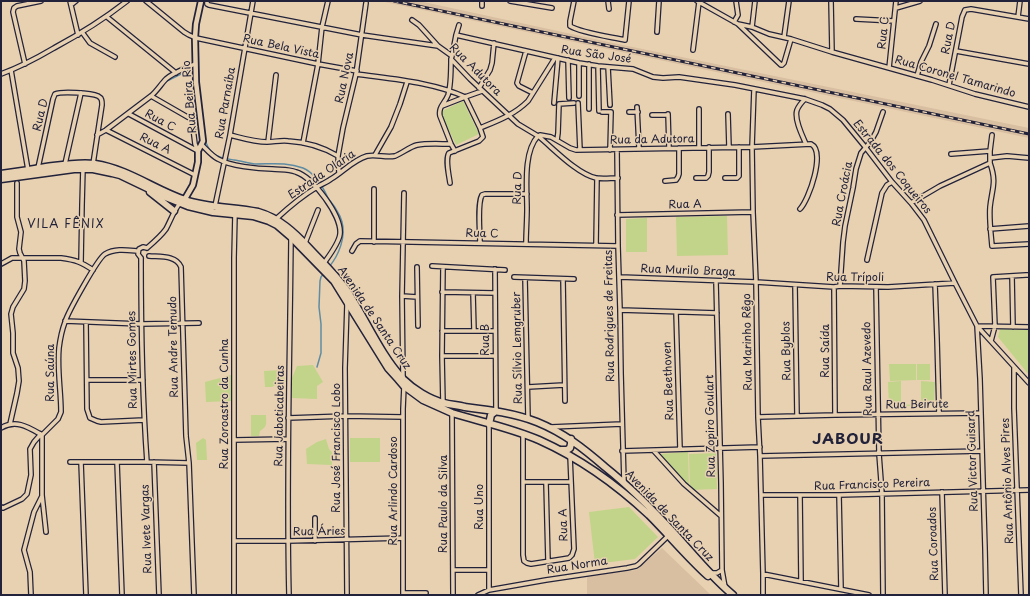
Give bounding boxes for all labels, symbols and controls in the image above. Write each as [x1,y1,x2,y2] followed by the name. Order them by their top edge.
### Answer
[876,16,892,50] street label: Rua C
[939,20,959,56] street label: Rua D
[241,32,321,62] street label: Rua Bela Vista
[446,41,504,99] street label: Rua Adutora
[560,44,632,66] street label: Rua São José
[333,51,357,105] street label: Rua Nova
[893,53,1017,101] street label: Rua Coronel Tamarindo
[180,60,200,134] street label: Rua Beira Rio
[213,66,239,140] street label: Rua Parnaíba
[31,97,51,133] street label: Rua D
[142,107,178,135] street label: Rua C
[850,117,934,217] street label: Estrada dos Coqueiros
[137,131,173,157] street label: Rua A
[610,133,694,147] street label: Rua da Adutora
[286,148,358,202] street label: Estrada Olaria
[830,160,856,228] street label: Rua Croácia
[511,171,525,205] street label: Rua D
[668,198,702,212] street label: Rua A
[28,218,104,232] district label: VILA FÊNIX
[465,227,499,241] street label: Rua C
[602,250,618,382] street label: Rua Rodrigues de Freitas
[640,263,736,279] street label: Rua Murilo Braga
[335,264,413,372] street label: Avenida de Santa Cruz
[826,271,884,285] street label: Rua Trípoli
[510,292,526,404] street label: Rua Sílvio Lemgruber
[741,293,755,391] street label: Rua Marinho Rêgo
[167,296,181,398] street label: Rua Andre Temudo
[126,311,140,409] street label: Rua Mirtes Gomes
[780,321,794,381] street label: Rua Byblos
[861,322,875,416] street label: Rua Raul Azevedo
[479,324,493,356] street label: Rua B
[819,324,833,378] street label: Rua Saída
[218,339,232,469] street label: Rua Zoroastro da Cunha
[661,341,677,421] street label: Rua Beethoven
[44,344,58,402] street label: Rua Saúna
[273,365,287,467] street label: Rua Jaboticabeiras
[704,374,718,478] street label: Rua Zopiro Goulart
[330,383,344,513] street label: Rua José Francisco Lobo
[885,398,949,412] street label: Rua Beirute
[965,410,981,512] street label: Rua Victor Guisard
[999,418,1017,544] street label: Rua Antônio Alves Pires
[813,431,883,449] district label: JABOUR
[387,436,401,546] street label: Rua Arlindo Cardoso
[437,455,451,553] street label: Rua Paulo da Silva
[622,468,716,564] street label: Avenida de Santa Cruz
[814,476,930,494] street label: Rua Francisco Pereira
[139,484,155,574] street label: Rua Ivete Vargas
[473,484,487,530] street label: Rua Uno
[926,507,942,581] street label: Rua Coroados
[557,508,571,542] street label: Rua A
[293,525,345,539] street label: Rua Áries
[546,555,608,577] street label: Rua Norma

